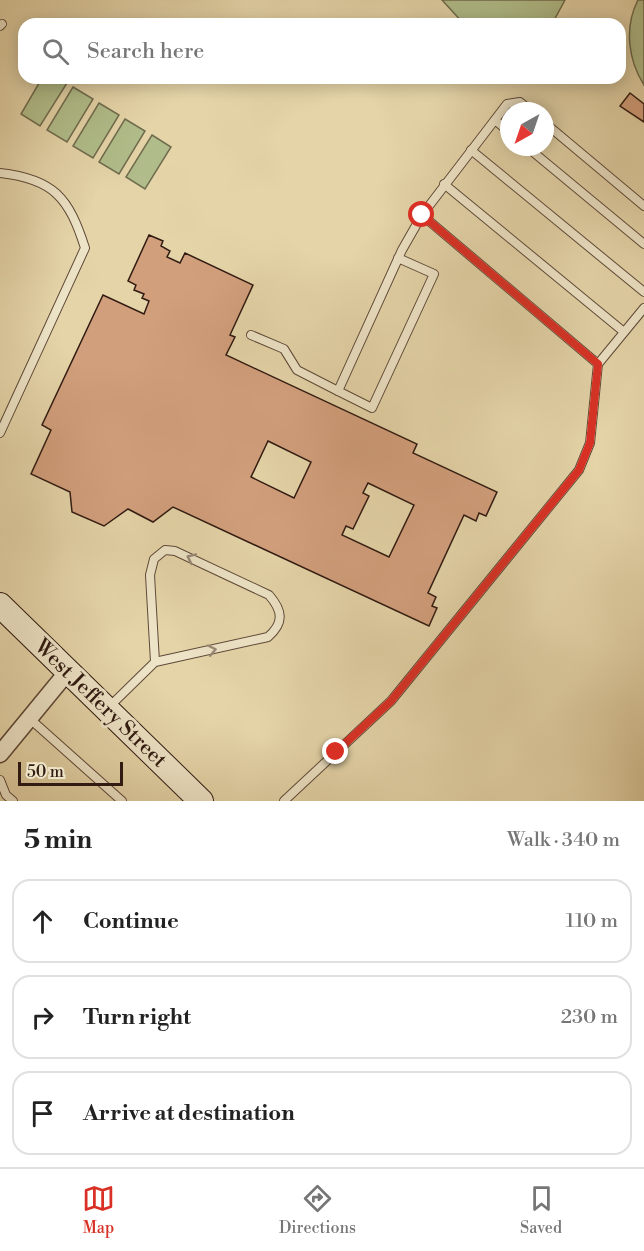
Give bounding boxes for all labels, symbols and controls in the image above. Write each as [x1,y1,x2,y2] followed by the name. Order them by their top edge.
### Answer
[18,18,626,84] search box
[39,35,72,68] icon: search
[87,38,204,65] text: Search here
[500,102,554,156] north arrow
[408,201,434,227] route start
[186,554,197,566] one-way arrow
[28,633,172,774] street label: West Jeffery Street
[206,644,216,657] one-way arrow
[322,738,348,764] route end
[18,759,123,786] scale bar
[27,762,64,782] text: 50 m
[24,824,92,856] text: 5 min
[507,828,620,853] text: Walk · 340 m
[26,905,59,938] icon: ahead
[83,908,179,935] text: Continue
[566,909,618,934] text: 110 m
[26,1001,59,1034] icon: right
[83,1004,191,1031] text: Turn right
[561,1005,618,1030] text: 230 m
[26,1097,59,1130] icon: arrive
[83,1100,295,1127] text: Arrive at destination
[82,1182,115,1238] tab: Map
[279,1182,356,1238] tab: Directions
[520,1182,562,1238] tab: Saved

